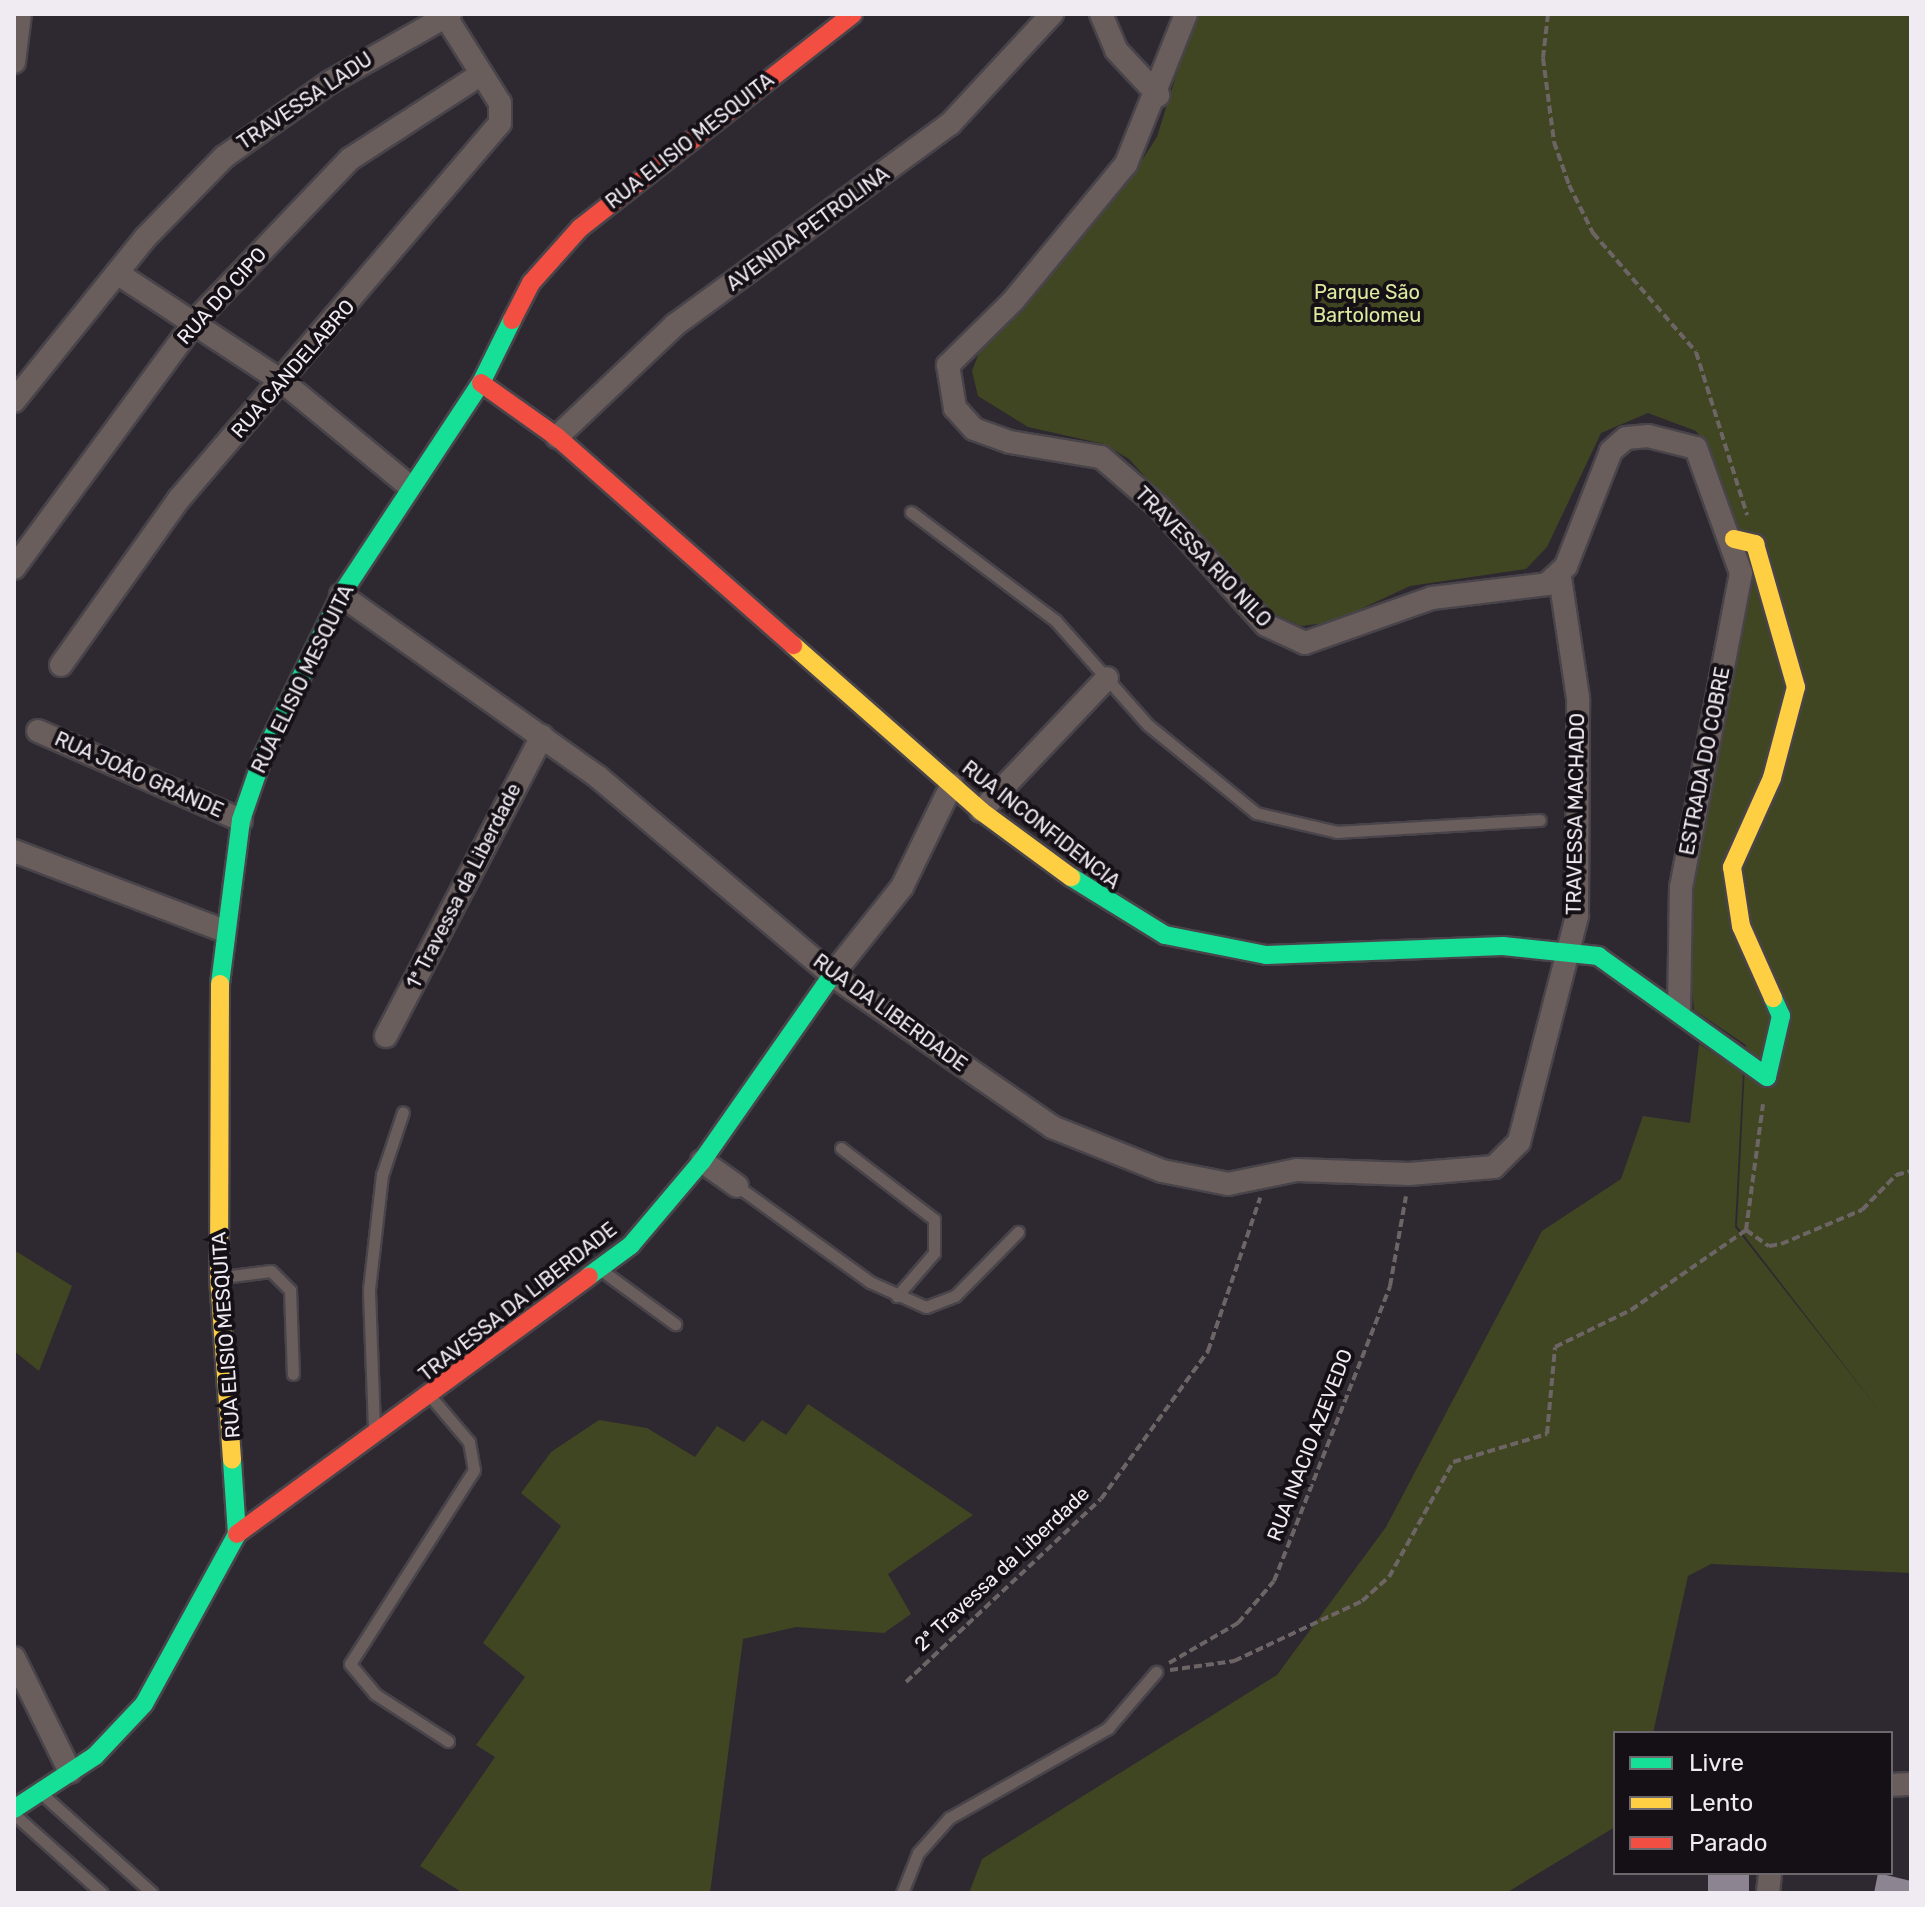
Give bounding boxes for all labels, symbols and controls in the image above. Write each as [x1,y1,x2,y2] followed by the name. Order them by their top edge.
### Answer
[233,47,377,155] street label: TRAVESSA LADU
[601,68,779,214] street label: RUA ELISIO MESQUITA
[722,162,894,296] street label: AVENIDA PETROLINA
[172,242,272,350] street label: RUA DO CIPO
[1313,281,1421,328] park label: Parque São Bartolomeu
[226,295,360,443] street label: RUA CANDELABRO
[1130,482,1276,632] street label: TRAVESSA RIO NILO
[247,581,359,777] street label: RUA ELISIO MESQUITA
[1675,664,1735,858] street label: ESTRADA DO COBRE
[1562,712,1590,916] street label: TRAVESSA MACHADO
[51,727,227,823] street label: RUA JOÃO GRANDE
[957,756,1125,894] street label: RUA INCONFIDENCIA
[402,779,526,993] street label: 1ª Travessa da Liberdade
[808,949,972,1077] street label: RUA DA LIBERDADE
[414,1217,622,1387] street label: TRAVESSA DA LIBERDADE
[207,1231,245,1439] street label: RUA ELISIO MESQUITA
[1262,1345,1358,1545] street label: RUA INACIO AZEVEDO
[909,1481,1095,1657] street label: 2ª Travessa da Liberdade
[1613,1731,1893,1875] legend
[1689,1749,1744,1777] text: Livre
[1689,1789,1753,1817] text: Lento
[1689,1829,1768,1857] text: Parado

